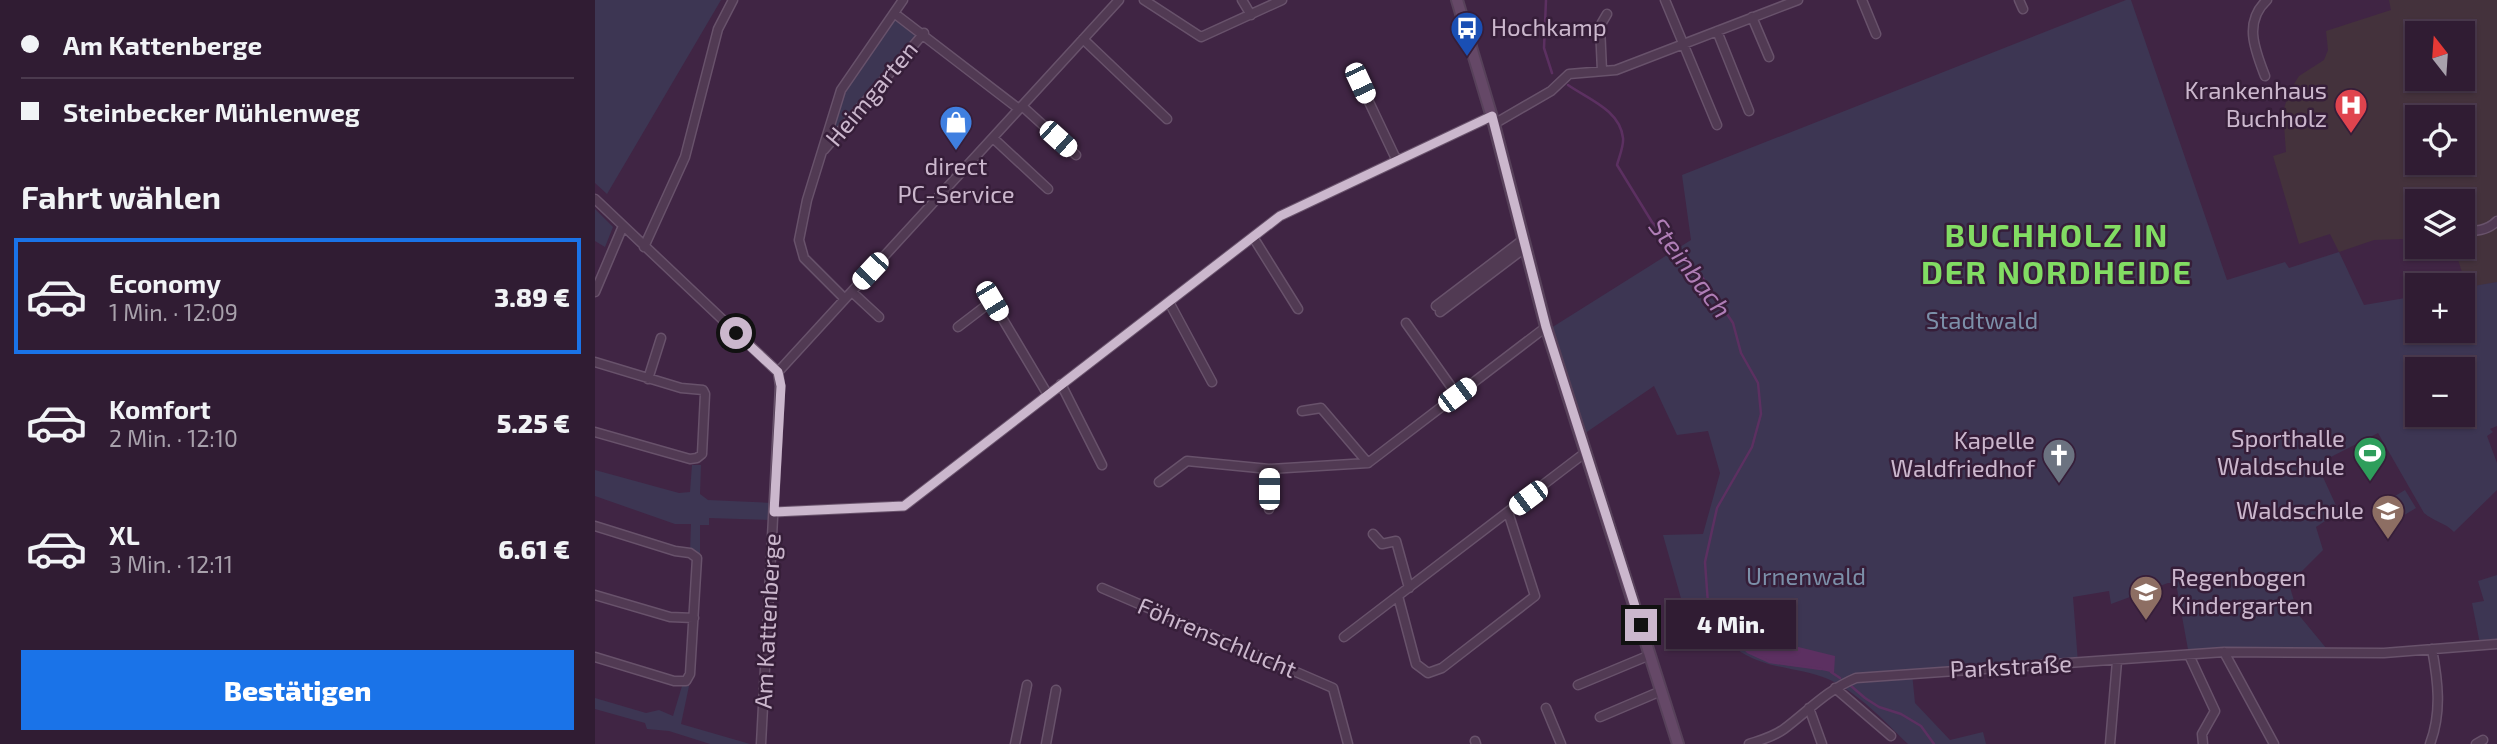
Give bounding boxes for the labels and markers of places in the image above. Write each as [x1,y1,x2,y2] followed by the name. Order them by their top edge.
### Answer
[1448,9,1486,58] bus stop icon: Hochkamp
[1491,12,1607,41] place label: Hochkamp
[2184,75,2327,132] place label: Krankenhaus Buchholz
[2332,86,2370,135] hospital icon: Krankenhaus Buchholz
[937,103,975,152] shop icon: direct PC-Service
[897,151,1015,208] place label: direct PC-Service
[2217,423,2345,480] place label: Sporthalle Waldschule
[1890,425,2036,482] place label: Kapelle Waldfriedhof
[2351,434,2389,483] sports icon: Sporthalle Waldschule
[2040,436,2078,485] church icon: Kapelle Waldfriedhof
[2369,492,2407,541] school or university icon: Waldschule
[2236,495,2364,524] place label: Waldschule
[2171,562,2313,619] place label: Regenbogen Kindergarten
[2127,573,2165,622] school or university icon: Regenbogen Kindergarten

